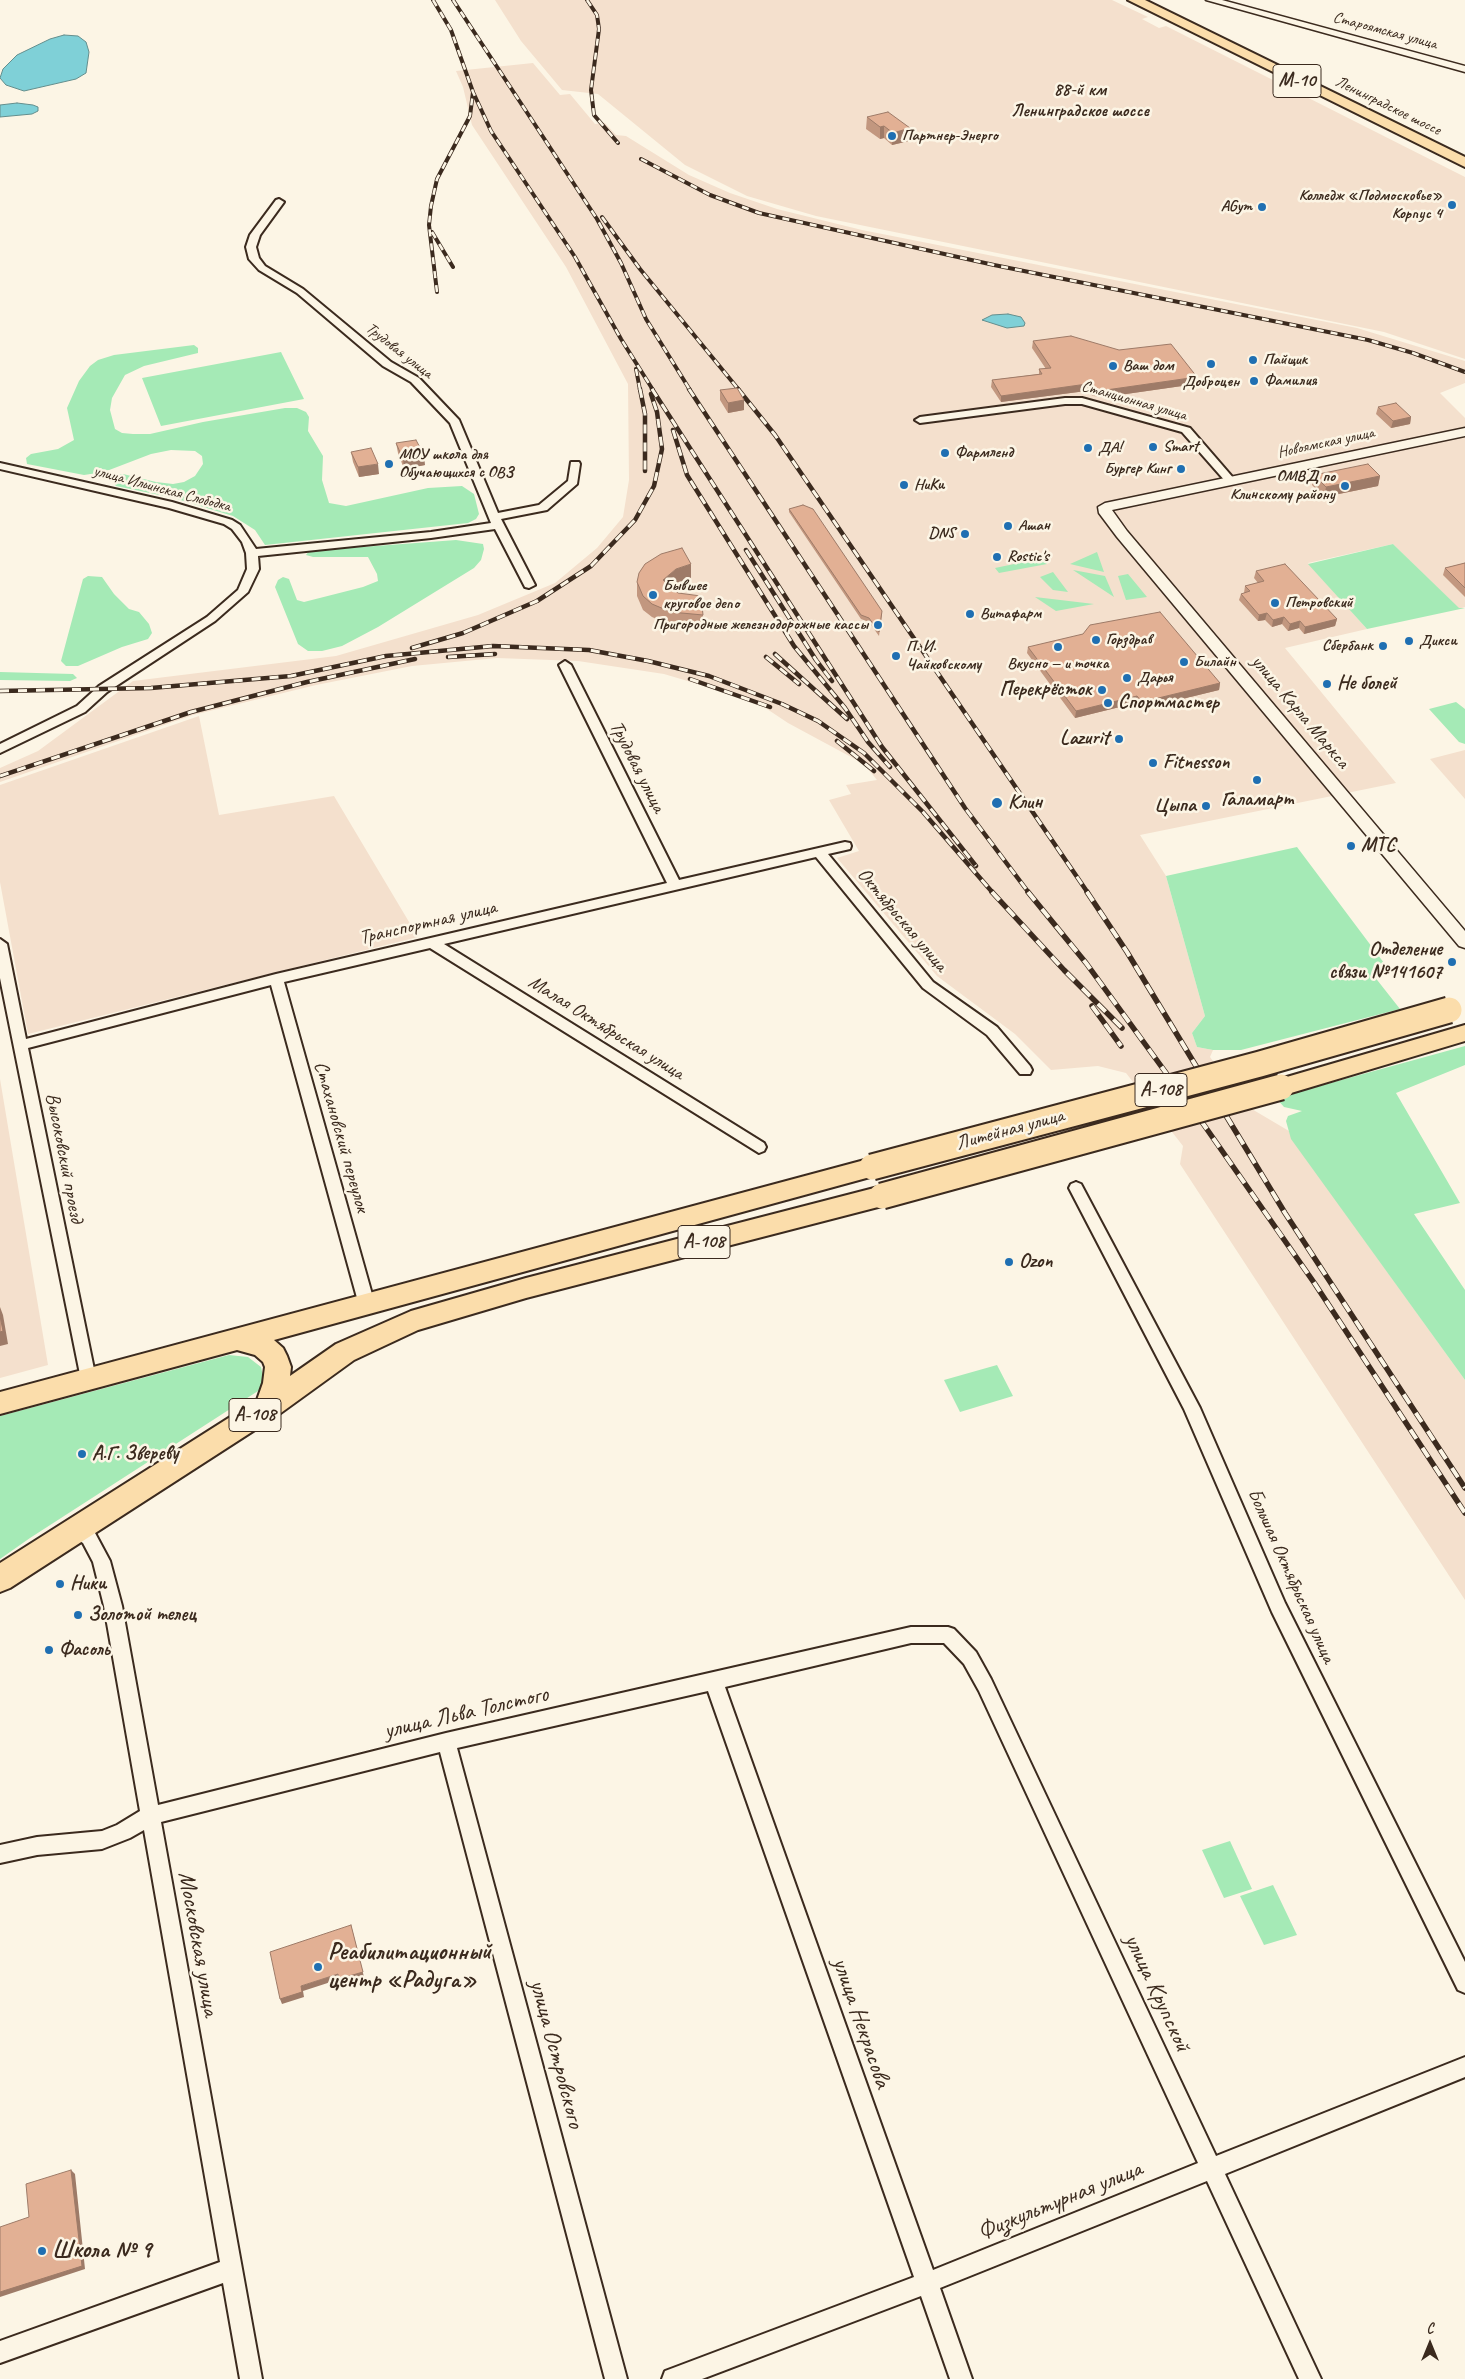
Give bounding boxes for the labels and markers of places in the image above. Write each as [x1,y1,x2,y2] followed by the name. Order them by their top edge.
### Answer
[902,126,998,146] place label: Партнер-Энерго
[886,130,898,142] marker: Партнер-Энерго
[1299,186,1442,224] place label: Колледж «Подмосковье» Корпус 4
[1221,197,1252,217] place label: AGym
[1446,199,1458,211] marker: Колледж «Подмосковье» Корпус 4
[1256,201,1268,213] marker: AGym
[1263,350,1307,370] place label: Пайщик
[1247,354,1259,366] marker: Пайщик
[1123,356,1174,376] place label: Ваш дом
[1205,358,1217,370] marker: Доброцен
[1107,360,1119,372] marker: Ваш дом
[1264,371,1317,391] place label: Фамилия
[1183,372,1239,392] place label: Доброцен
[1248,375,1260,387] marker: Фамилия
[1163,437,1198,457] place label: Smart
[1098,438,1121,458] place label: ДА!
[1147,441,1159,453] marker: Smart
[1082,442,1094,454] marker: ДА!
[955,443,1013,463] place label: Фармленд
[399,445,513,483] place label: МОУ школа для Обучающихся с ОВЗ
[939,447,951,459] marker: Фармленд
[383,458,395,470] marker: МОУ школа для Обучающихся с ОВЗ
[1104,459,1171,479] place label: Бургер Кинг
[1175,463,1187,475] marker: Бургер Кинг
[1230,467,1335,505] place label: ОМВД по Клинскому району
[914,475,945,495] place label: НиКи
[898,479,910,491] marker: НиКи
[1339,480,1351,492] marker: ОМВД по Клинскому району
[1018,516,1050,536] place label: Ашан
[1002,520,1014,532] marker: Ашан
[928,524,955,544] place label: DNS
[959,528,971,540] marker: DNS
[1007,547,1049,567] place label: Rostic's
[991,551,1003,563] marker: Rostic's
[663,576,739,614] place label: Бывшее круговое депо
[647,589,659,601] marker: Бывшее круговое депо
[1285,593,1353,613] place label: Петровский
[1269,597,1281,609] marker: Петровский
[980,604,1041,624] place label: Витафарм
[964,608,976,620] marker: Витафарм
[653,615,868,635] place label: Пригородные железнодорожные кассы
[872,619,884,631] marker: Пригородные железнодорожные кассы
[1106,630,1152,650] place label: Горздрав
[1419,631,1457,651] place label: Дикси
[1090,634,1102,646] marker: Горздрав
[1403,635,1415,647] marker: Дикси
[1322,636,1373,656] place label: Сбербанк
[906,637,981,675] place label: П. И. Чайковскому
[1377,640,1389,652] marker: Сбербанк
[1052,641,1064,653] marker: Вкусно — и точка
[890,650,902,662] marker: П. И. Чайковскому
[1194,652,1236,672] place label: Билайн
[1007,654,1109,674] place label: Вкусно — и точка
[1178,656,1190,668] marker: Билайн
[1137,668,1173,688] place label: Дарья
[1121,672,1133,684] marker: Дарья
[1337,672,1397,696] place label: Не болей
[999,678,1092,702] place label: Перекрёсток
[1321,678,1333,690] marker: Не болей
[1096,684,1108,696] marker: Перекрёсток
[1118,691,1219,715] place label: Спортмастер
[1102,697,1114,709] marker: Спортмастер
[1060,727,1109,751] place label: Lazurit
[1113,733,1125,745] marker: Lazurit
[1163,751,1229,775] place label: Fitnesson
[1147,757,1159,769] marker: Fitnesson
[1251,774,1263,786] marker: Галамарт
[1221,788,1293,812] place label: Галамарт
[1008,791,1042,815] place label: Клин
[1154,794,1196,818] place label: Цыпа
[990,796,1004,810] marker: Клин
[1200,800,1212,812] marker: Цыпа
[1361,834,1396,858] place label: МТС
[1345,840,1357,852] marker: МТС
[1329,938,1442,985] place label: Отделение связи №141607
[1446,956,1458,968] marker: Отделение связи №141607
[1019,1250,1052,1274] place label: Ozon
[1003,1256,1015,1268] marker: Ozon
[92,1442,178,1466] place label: А.Г. Звереву
[76,1448,88,1460] marker: А.Г. Звереву
[70,1572,107,1596] place label: Ники
[54,1578,66,1590] marker: Ники
[88,1603,196,1627] place label: Золотой телец
[72,1609,84,1621] marker: Золотой телец
[59,1638,110,1662] place label: Фасоль
[43,1644,55,1656] marker: Фасоль
[328,1939,491,1995] place label: Реабилитационный центр «Радуга»
[312,1961,324,1973] marker: Реабилитационный центр «Радуга»
[52,2237,151,2265] place label: Школа № 9
[36,2245,48,2257] marker: Школа № 9

